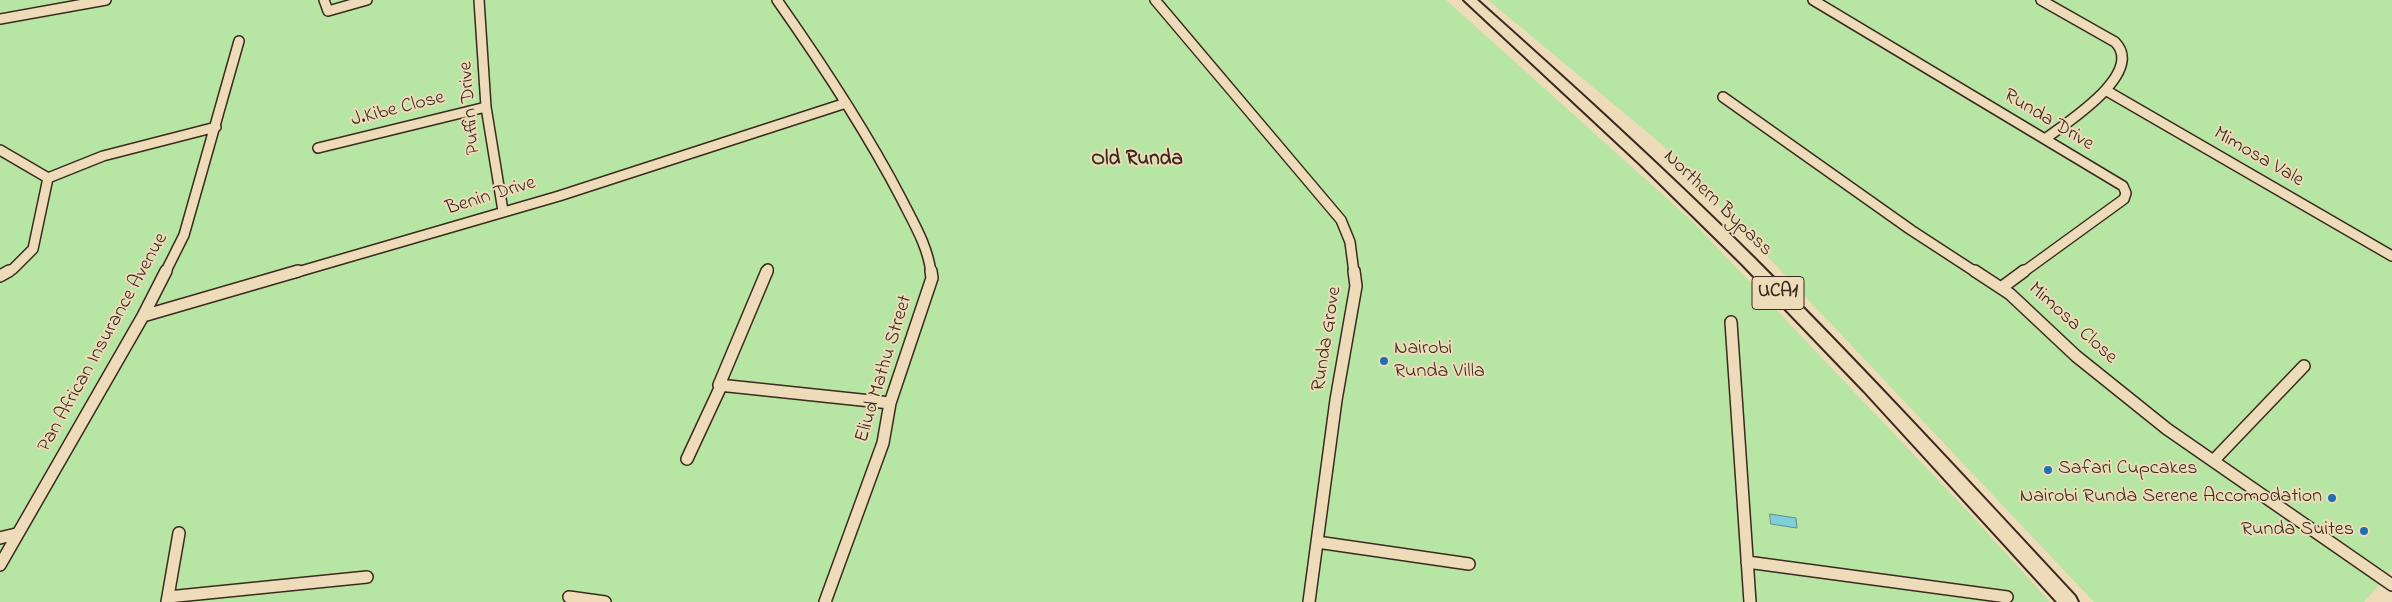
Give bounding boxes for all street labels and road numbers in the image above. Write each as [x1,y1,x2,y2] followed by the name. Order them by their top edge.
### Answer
[455,60,487,156] street label: Puffin Drive
[1998,85,2098,157] street label: Runda Drive
[349,87,447,133] street label: J.Kibe Close
[2209,123,2307,193] street label: Mimosa Vale
[1657,146,1777,262] street label: Northern Bypass
[443,172,539,222] street label: Benin Drive
[34,229,174,457] street label: Pan African Insurance Avenue
[1752,276,1804,310] road number: UCA1
[2023,278,2121,370] street label: Mimosa Close
[1308,285,1348,393] street label: Runda Grove
[851,293,919,445] street label: Eliud Mathu Street

